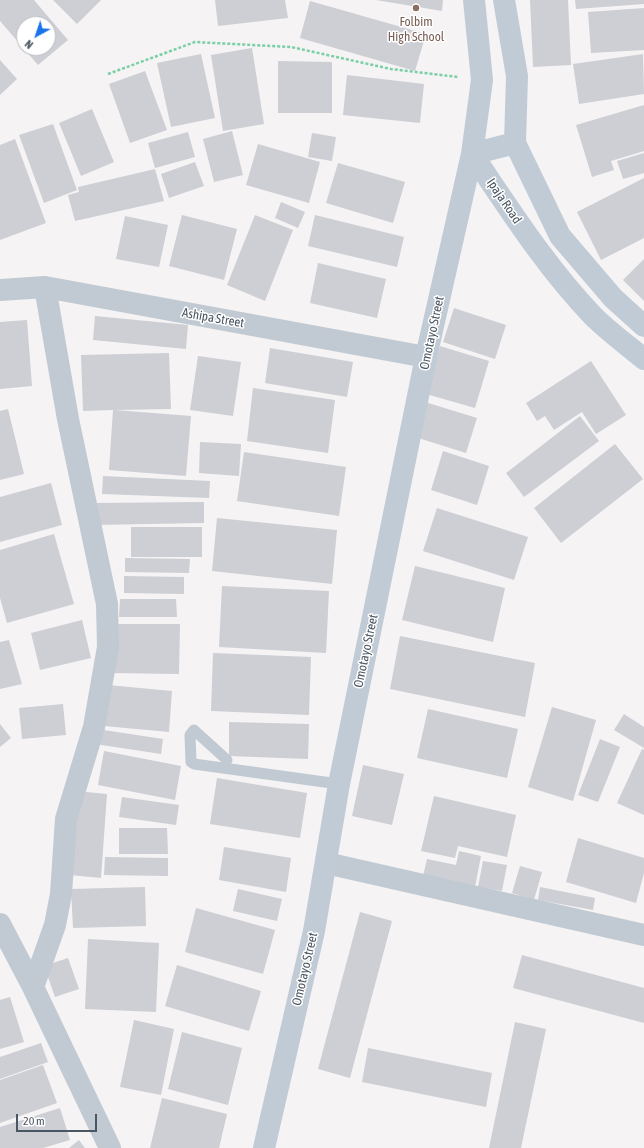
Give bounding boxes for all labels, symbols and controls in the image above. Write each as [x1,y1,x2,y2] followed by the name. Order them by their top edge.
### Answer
[411,3,421,13] marker: Folbim High School
[388,14,444,45] place label: Folbim High School
[16,16,56,56] north arrow
[23,38,35,51] text: N
[483,175,525,227] street label: Ipaja Road
[417,295,447,371] street label: Omotayo Street
[181,305,245,331] street label: Ashipa Street
[351,613,381,689] street label: Omotayo Street
[289,931,321,1007] street label: Omotayo Street
[18,1106,99,1132] scale bar
[23,1114,45,1128] text: 20 m

